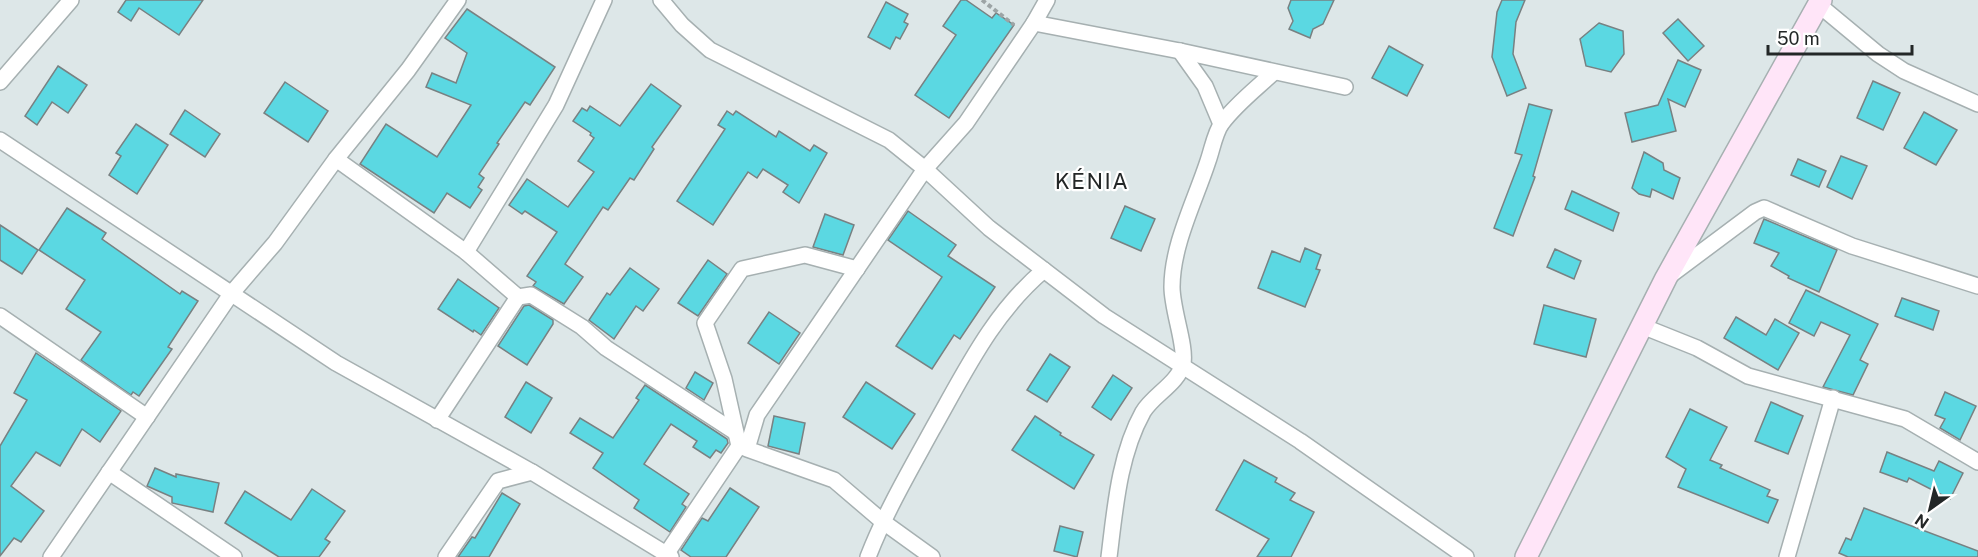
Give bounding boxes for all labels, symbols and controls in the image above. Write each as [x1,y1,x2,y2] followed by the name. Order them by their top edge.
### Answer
[1768,18,1912,56] scale bar
[1777,28,1820,49] text: 50 m
[1055,168,1129,194] district label: KÉNIA
[1900,479,1960,539] north arrow
[1911,510,1932,532] text: N

